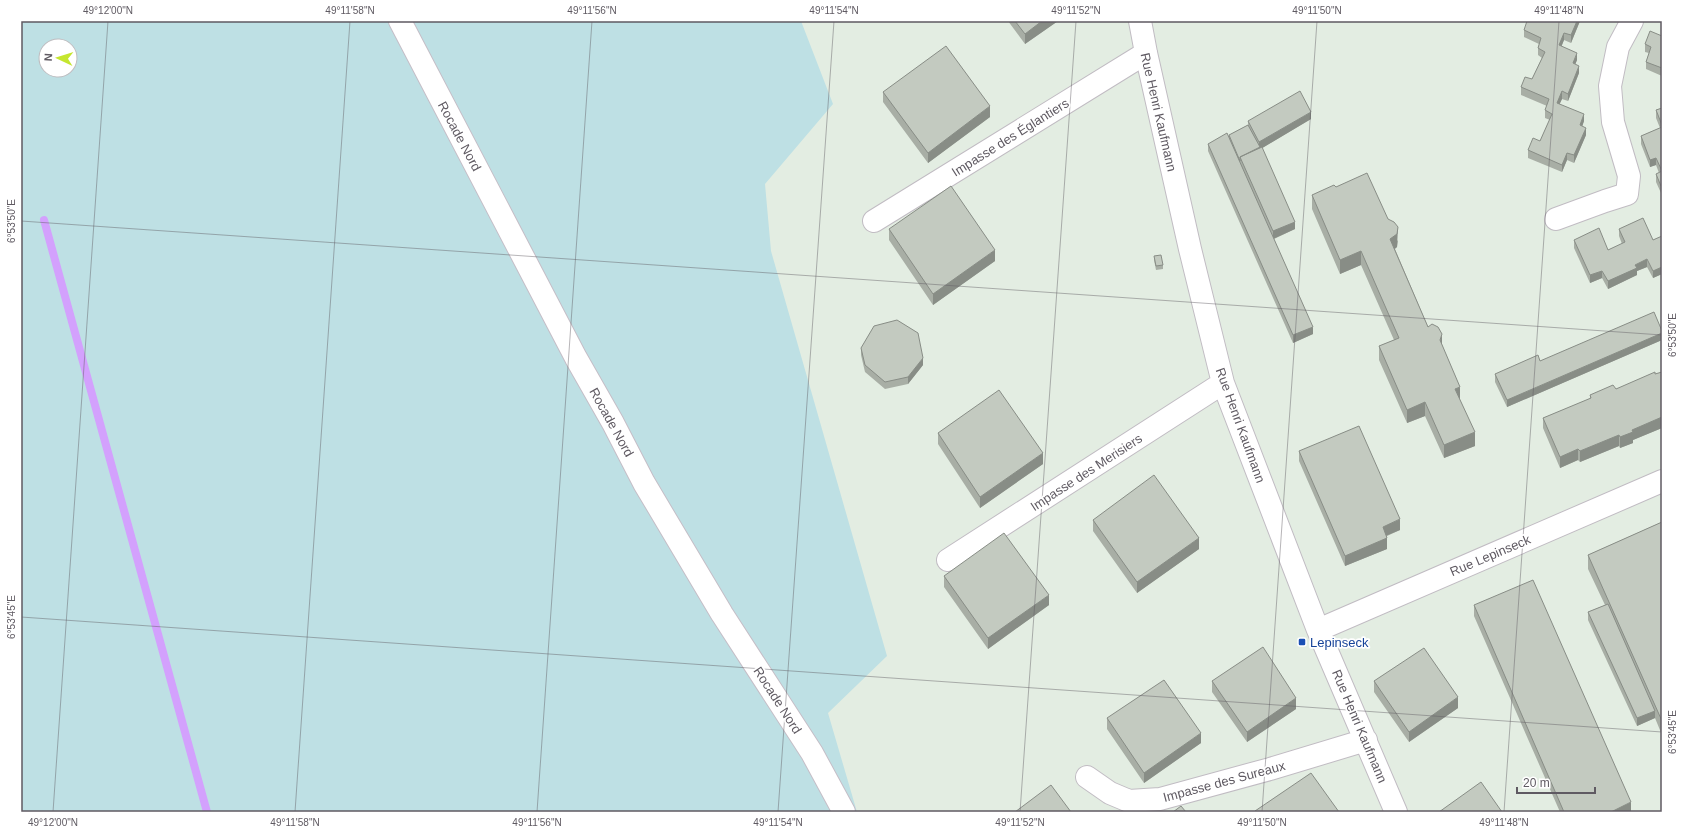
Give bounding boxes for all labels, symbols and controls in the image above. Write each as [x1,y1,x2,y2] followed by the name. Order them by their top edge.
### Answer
[83,5,133,16] text: 49°12'00"N
[325,5,375,16] text: 49°11'58"N
[567,5,617,16] text: 49°11'56"N
[809,5,859,16] text: 49°11'54"N
[1051,5,1101,16] text: 49°11'52"N
[1292,5,1342,16] text: 49°11'50"N
[1534,5,1584,16] text: 49°11'48"N
[38,38,78,78] north arrow
[1138,51,1179,173] street label: Rue Henri Kaufmann
[42,53,54,62] text: N
[949,95,1072,180] street label: Impasse des Églantiers
[435,99,484,174] street label: Rocade Nord
[6,199,17,243] text: 6°53'50"E
[1667,313,1678,357] text: 6°53'50"E
[1213,366,1268,485] street label: Rue Henri Kaufmann
[586,385,637,459] street label: Rocade Nord
[1028,430,1145,514] street label: Impasse des Merisiers
[1448,532,1533,579] street label: Rue Lepinseck
[6,595,17,639] text: 6°53'45"E
[1310,635,1369,650] place label: Lepinseck
[1297,637,1307,647] marker: Lepinseck
[750,664,805,736] street label: Rocade Nord
[1329,667,1390,785] street label: Rue Henri Kaufmann
[1667,710,1678,754] text: 6°53'45"E
[1161,758,1287,805] street label: Impasse des Sureaux
[1517,769,1595,795] scale bar
[1523,776,1550,790] text: 20 m
[28,817,78,828] text: 49°12'00"N
[270,817,320,828] text: 49°11'58"N
[512,817,562,828] text: 49°11'56"N
[753,817,803,828] text: 49°11'54"N
[995,817,1045,828] text: 49°11'52"N
[1237,817,1287,828] text: 49°11'50"N
[1479,817,1529,828] text: 49°11'48"N

